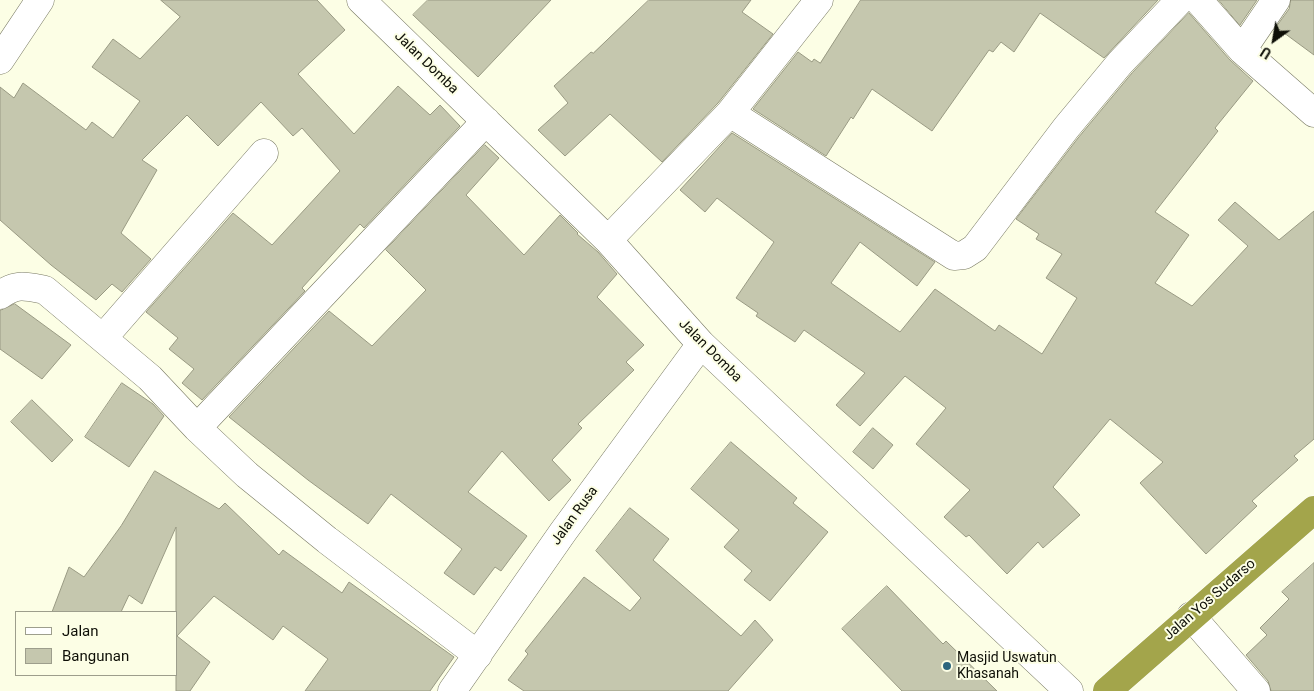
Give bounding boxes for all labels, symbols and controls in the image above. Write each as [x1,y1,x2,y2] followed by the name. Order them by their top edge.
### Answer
[1249,15,1299,65] north arrow
[390,28,462,98] street label: Jalan Domba
[1258,43,1274,62] text: U
[675,316,745,386] street label: Jalan Domba
[548,483,602,549] street label: Jalan Rusa
[1161,556,1259,644] street label: Jalan Yos Sudarso
[15,611,178,676] legend
[62,622,99,640] text: Jalan
[62,647,129,665] text: Bangunan
[957,650,1057,682] place label: Masjid Uswatun Khasanah
[941,660,953,672] marker: Masjid Uswatun Khasanah

